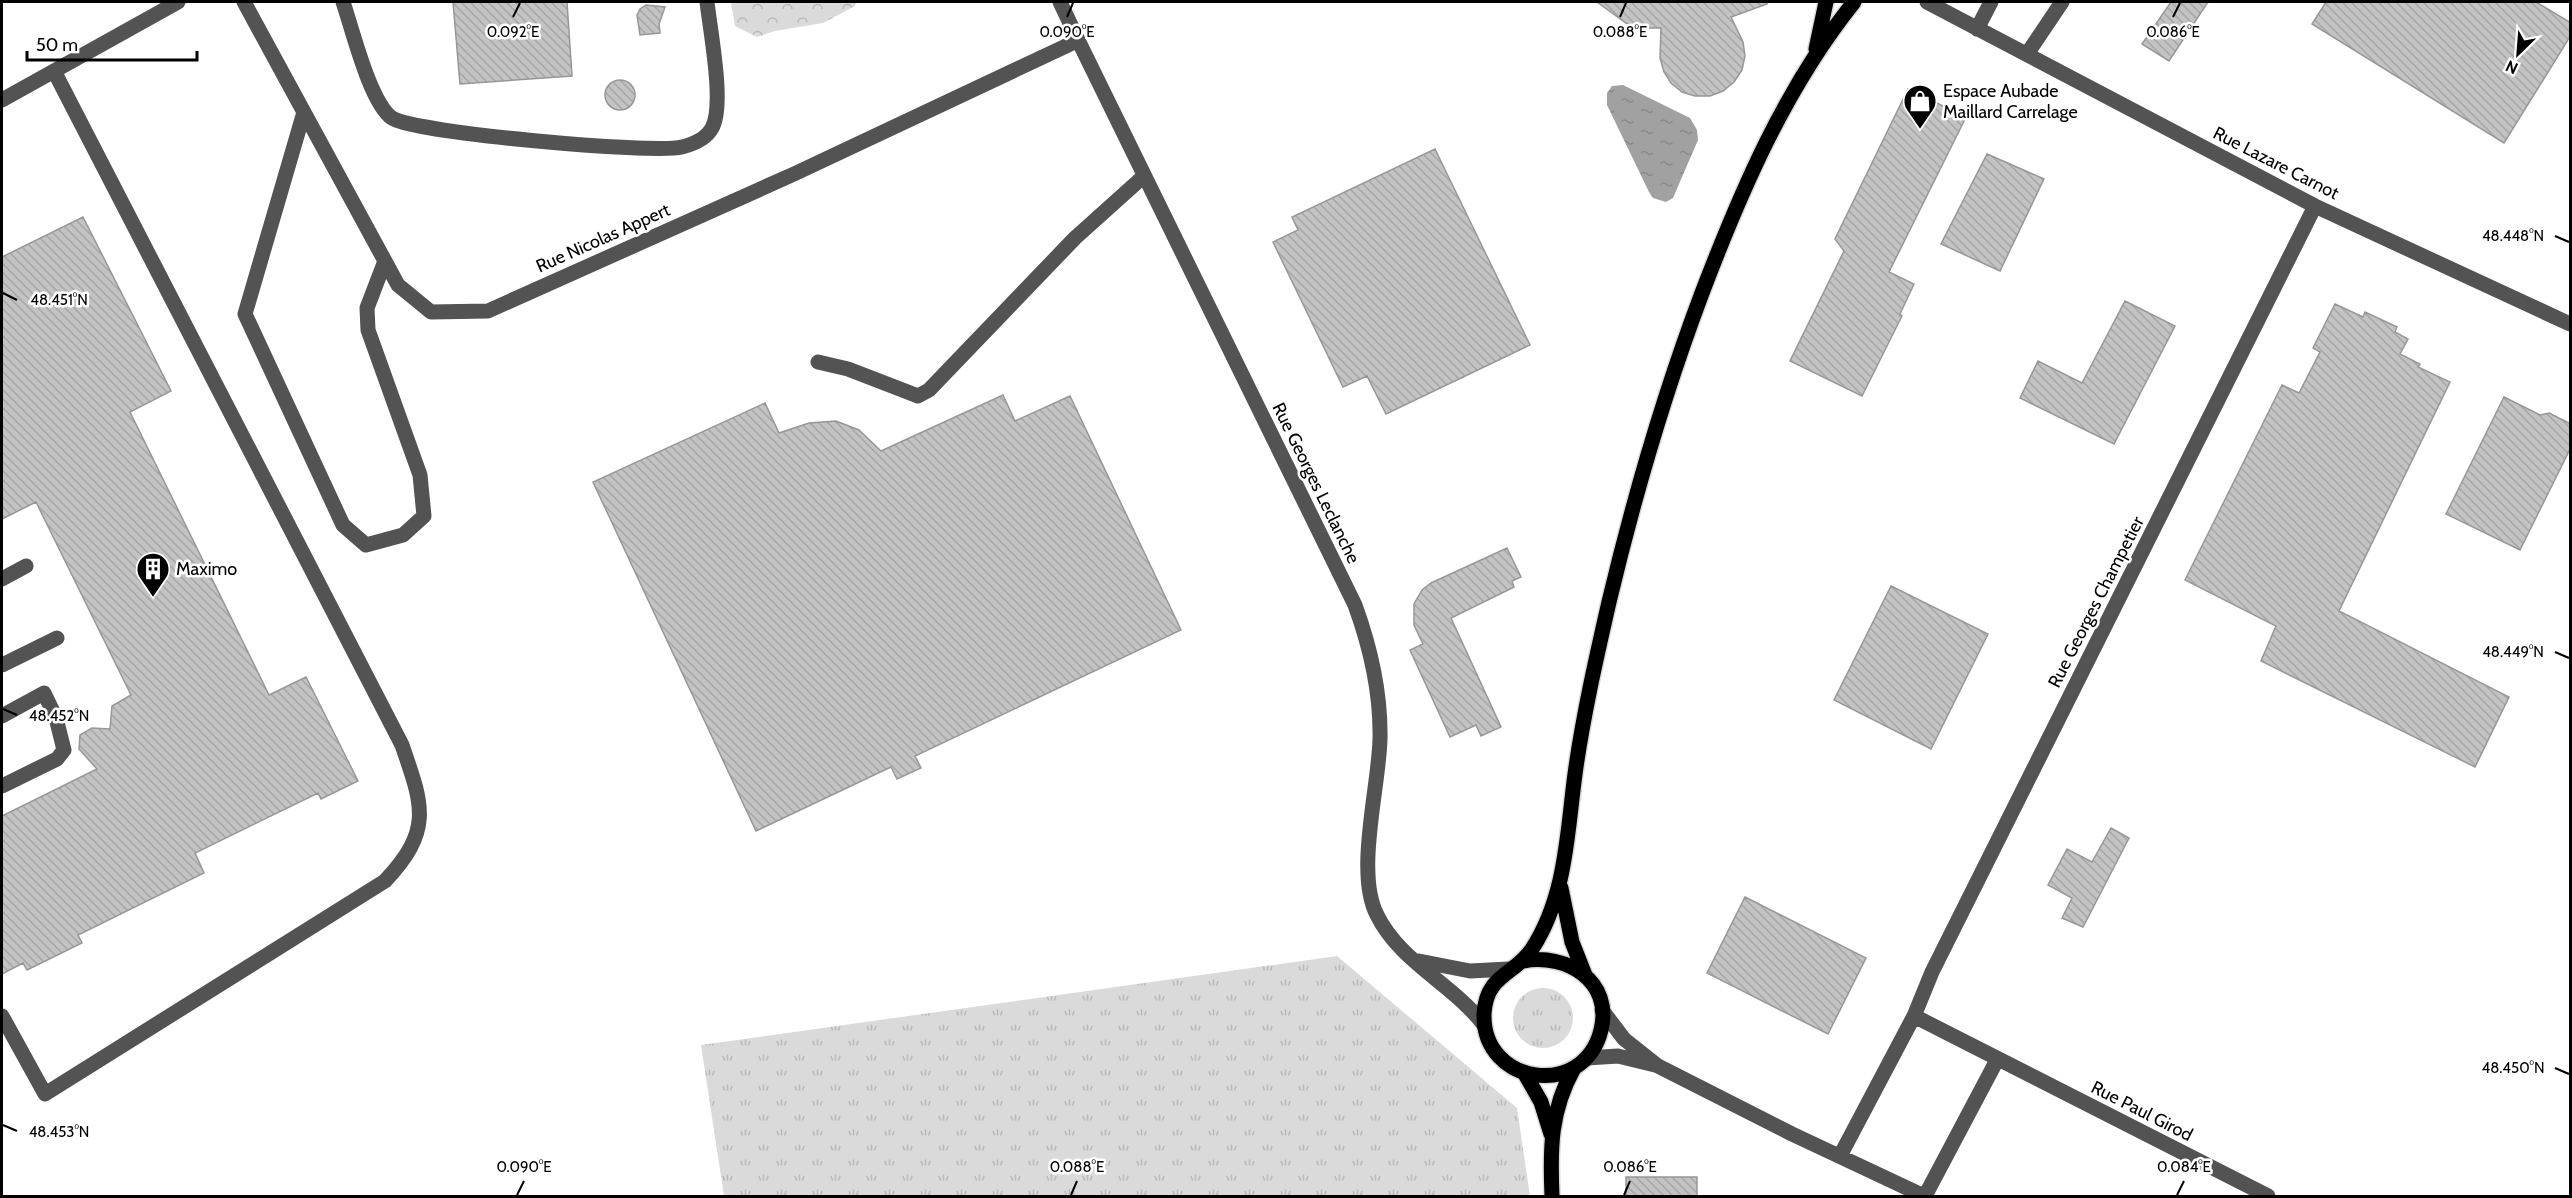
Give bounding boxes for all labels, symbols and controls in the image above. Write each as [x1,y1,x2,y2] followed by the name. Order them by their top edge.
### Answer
[487,23,539,41] text: 0.092°E
[1039,23,1095,41] text: 0.090°E
[1593,23,1647,41] text: 0.088°E
[2146,23,2200,41] text: 0.086°E
[27,24,196,62] scale bar
[2488,24,2548,84] north arrow
[36,34,78,56] text: 50 m
[2503,56,2521,78] text: N
[1943,80,2078,123] place label: Espace Aubade Maillard Carrelage
[1902,83,1938,130] shop icon: Espace Aubade Maillard Carrelage
[2209,122,2343,204] street label: Rue Lazare Carnot
[533,199,673,277] street label: Rue Nicolas Appert
[2482,227,2544,245] text: 48.448°N
[30,291,88,309] text: 48.451°N
[1268,399,1364,567] street label: Rue Georges Leclanche
[2043,513,2149,691] street label: Rue Georges Champetier
[135,551,171,598] building icon: Maximo
[176,558,237,580] place label: Maximo
[2482,643,2544,661] text: 48.449°N
[29,707,89,725] text: 48.452°N
[2481,1059,2545,1077] text: 48.450°N
[2088,1076,2196,1146] street label: Rue Paul Girod
[29,1123,89,1141] text: 48.453°N
[496,1158,552,1176] text: 0.090°E
[1050,1158,1104,1176] text: 0.088°E
[1603,1158,1657,1176] text: 0.086°E
[2157,1158,2211,1176] text: 0.084°E

